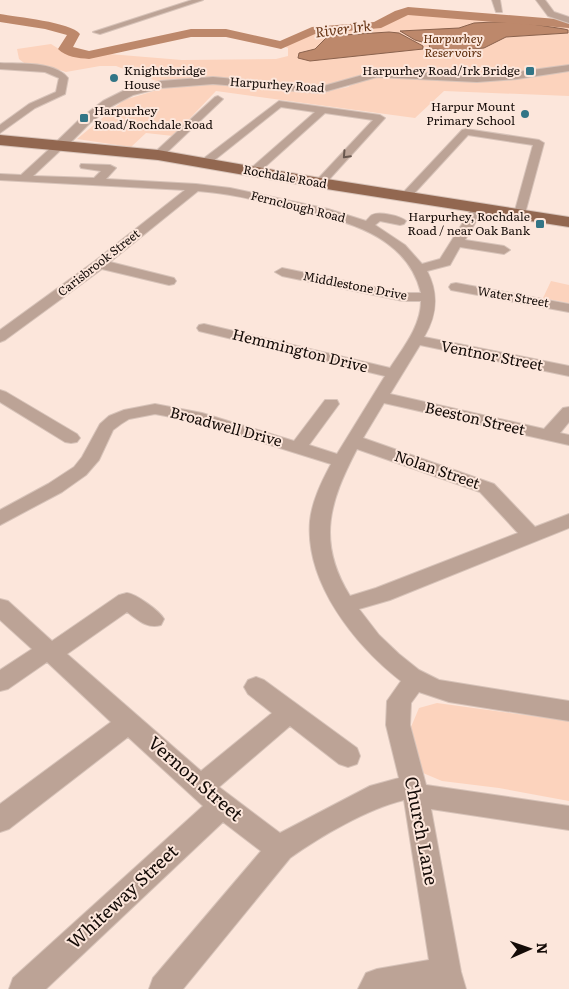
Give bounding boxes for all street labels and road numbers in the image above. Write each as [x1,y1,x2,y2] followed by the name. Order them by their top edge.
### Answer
[229,72,326,96] street label: Harpurhey Road
[242,160,329,192] street label: Rochdale Road
[249,186,348,227] street label: Fernclough Road
[53,224,143,300] street label: Carisbrook Street
[302,266,409,304] street label: Middlestone Drive
[476,281,551,311] street label: Water Street
[230,322,371,378] street label: Hemmington Drive
[439,333,545,376] street label: Ventnor Street
[423,395,528,440] street label: Beeston Street
[168,400,285,452] street label: Broadwell Drive
[392,443,483,494] street label: Nolan Street
[142,729,250,827] street label: Vernon Street
[399,774,446,887] street label: Church Lane
[61,837,184,954] street label: Whiteway Street

